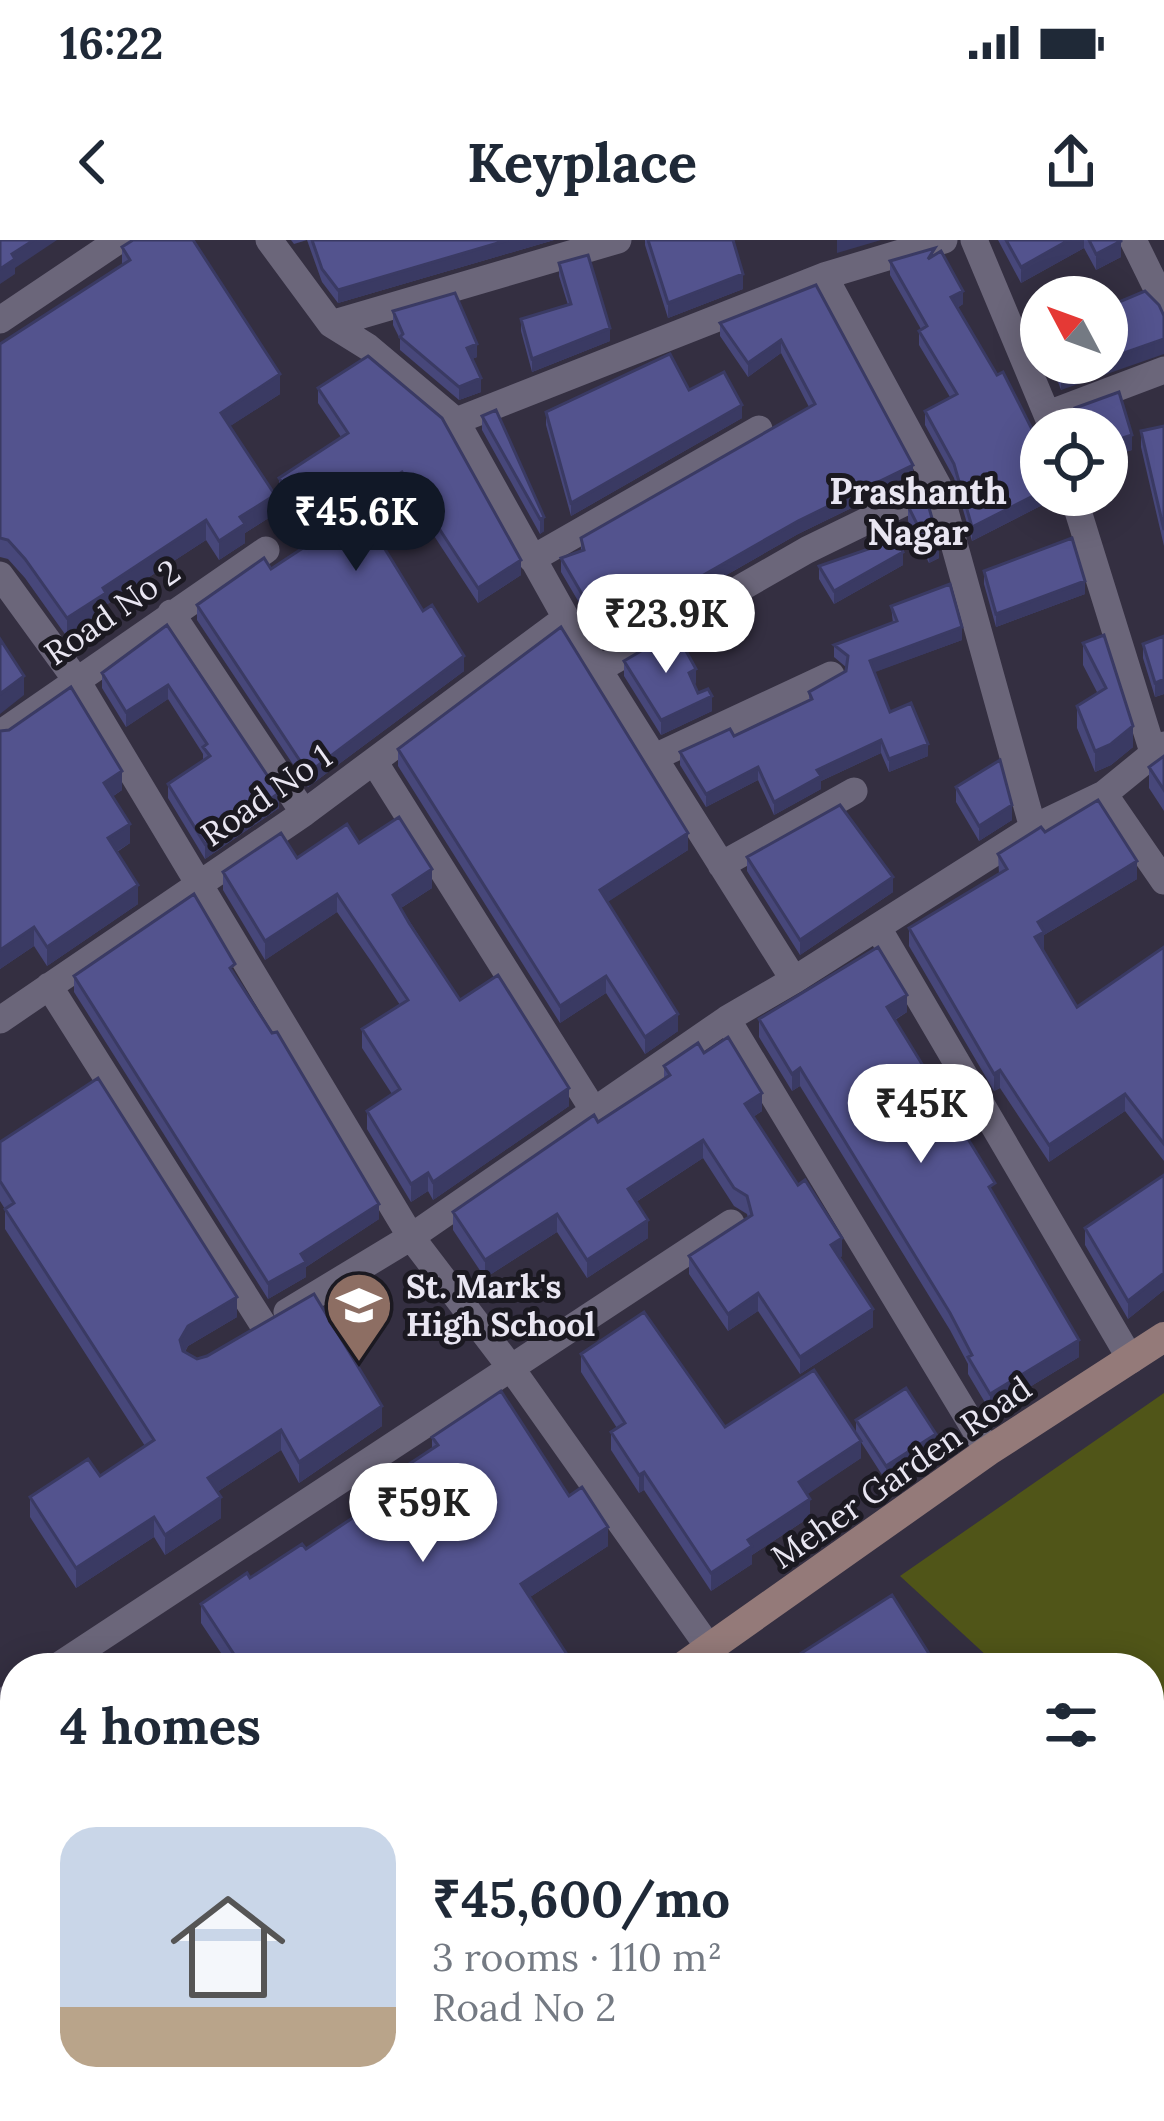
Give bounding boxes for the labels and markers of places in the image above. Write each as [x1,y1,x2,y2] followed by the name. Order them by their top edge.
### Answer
[258,472,454,574] pin: ₹45.6K
[568,574,764,676] pin: ₹23.9K
[850,1064,992,1166] pin: ₹45K
[406,1265,595,1345] place label: St. Mark's High School
[324,1270,394,1364] school or university icon: St. Mark's High School
[352,1463,494,1565] pin: ₹59K

